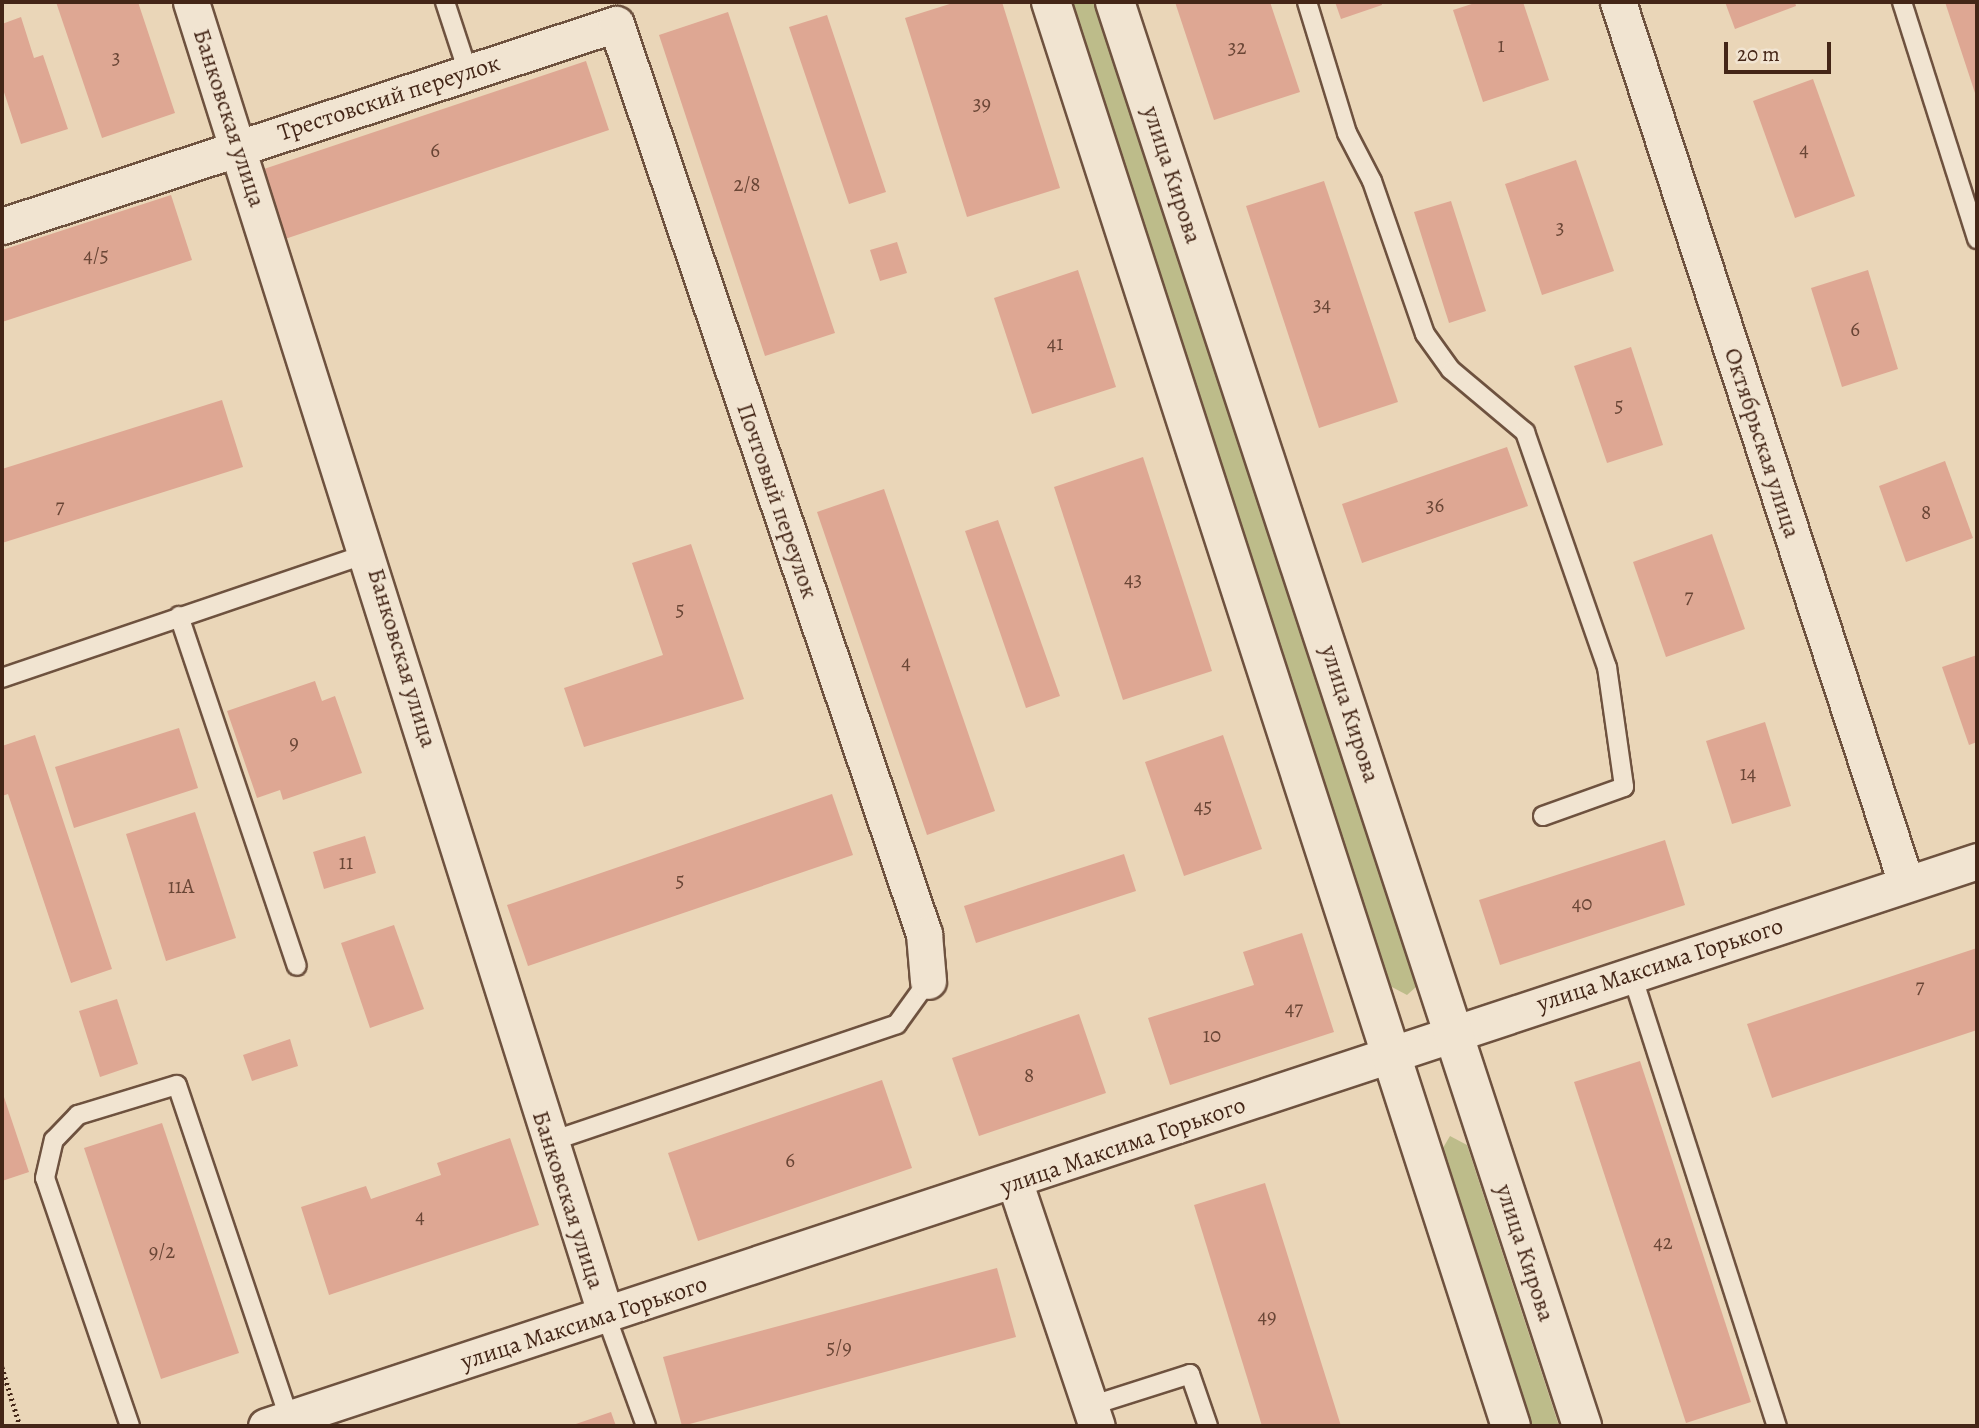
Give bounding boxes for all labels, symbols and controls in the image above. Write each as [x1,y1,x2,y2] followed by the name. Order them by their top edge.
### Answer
[187,25,271,211] street label: Банковская улица
[1727,28,1834,72] scale bar
[1497,32,1505,58] house number: 1
[1228,34,1246,60] house number: 32
[1737,40,1780,68] text: 20 m
[112,44,120,70] house number: 3
[274,48,504,148] street label: Трестовский переулок
[973,90,991,116] house number: 39
[1136,103,1208,247] street label: улица Кирова
[1799,136,1809,162] house number: 4
[430,137,440,163] house number: 6
[733,171,761,197] house number: 2/8
[1556,214,1564,240] house number: 3
[83,242,109,268] house number: 4/5
[1313,291,1331,317] house number: 34
[1850,316,1860,342] house number: 6
[1047,330,1063,356] house number: 41
[1718,344,1806,542] street label: Октябрьская улица
[1614,392,1624,418] house number: 5
[730,400,824,602] street label: Почтовый переулок
[1426,492,1444,518] house number: 36
[56,493,64,519] house number: 7
[1921,499,1931,525] house number: 8
[361,565,443,751] street label: Банковская улица
[1124,566,1142,592] house number: 43
[1685,583,1693,609] house number: 7
[675,596,685,622] house number: 5
[1314,642,1386,786] street label: улица Кирова
[901,649,911,675] house number: 4
[289,729,299,755] house number: 9
[1740,760,1756,786] house number: 14
[1194,793,1212,819] house number: 45
[339,849,353,875] house number: 11
[675,867,685,893] house number: 5
[168,873,194,899] house number: 11А
[1572,890,1592,916] house number: 40
[1533,912,1787,1018] street label: улица Максима Горького
[1916,973,1924,999] house number: 7
[1285,995,1303,1021] house number: 47
[1203,1022,1221,1048] house number: 10
[1024,1062,1034,1088] house number: 8
[997,1091,1249,1201] street label: улица Максима Горького
[526,1107,610,1293] street label: Банковская улица
[785,1147,795,1173] house number: 6
[1489,1181,1561,1325] street label: улица Кирова
[415,1203,425,1229] house number: 4
[1653,1229,1673,1255] house number: 42
[149,1238,175,1264] house number: 9/2
[457,1270,711,1376] street label: улица Максима Горького
[1257,1303,1277,1329] house number: 49
[826,1334,852,1360] house number: 5/9

